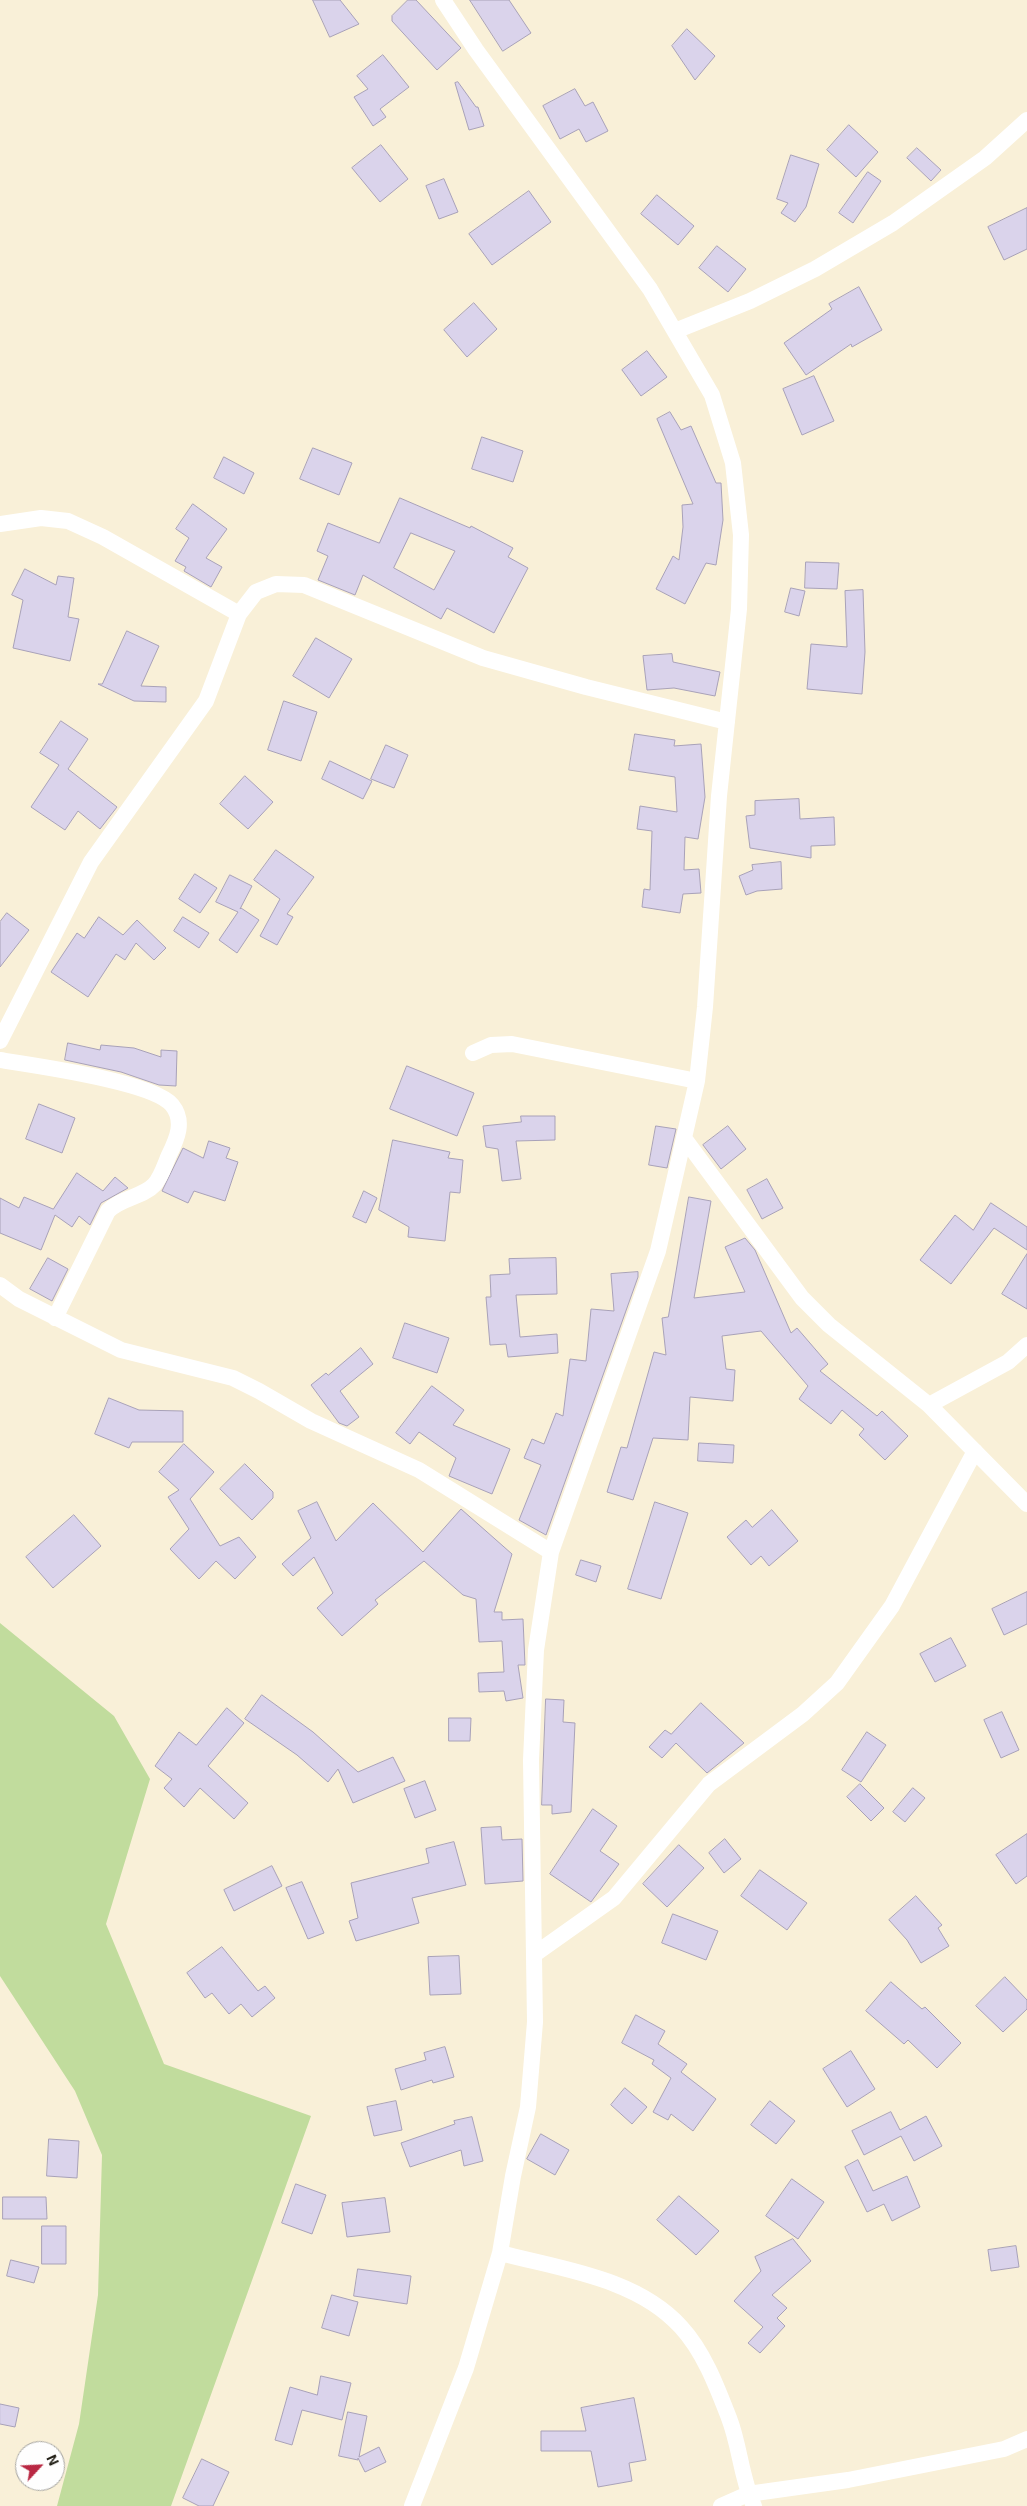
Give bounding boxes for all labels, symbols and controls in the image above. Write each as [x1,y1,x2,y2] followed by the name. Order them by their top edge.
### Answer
[15,2441,65,2491] north arrow
[43,2452,63,2468] text: N

